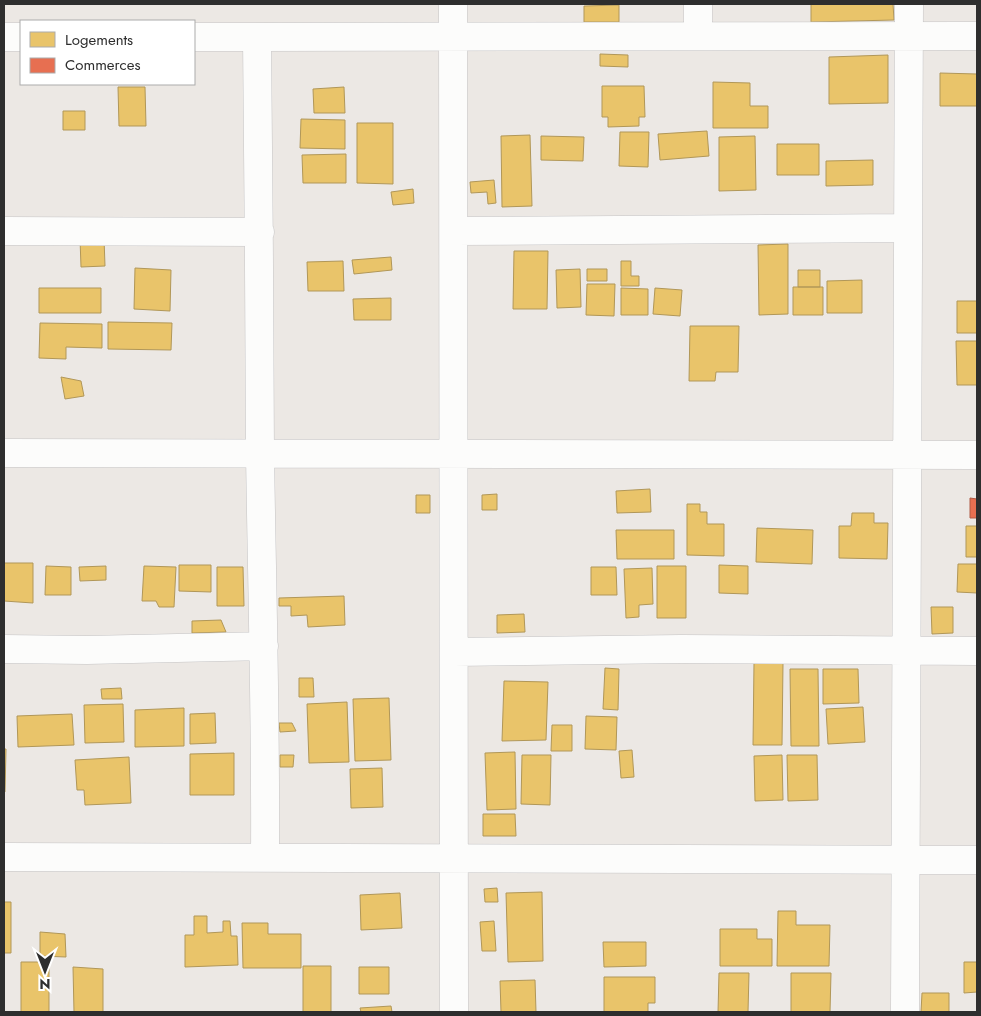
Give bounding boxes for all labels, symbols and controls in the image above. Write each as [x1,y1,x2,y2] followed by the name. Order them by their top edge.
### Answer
[20,20,195,85] legend
[65,29,133,51] text: Logements
[65,54,140,76] text: Commerces
[20,946,70,996] north arrow
[39,974,51,994] text: N

